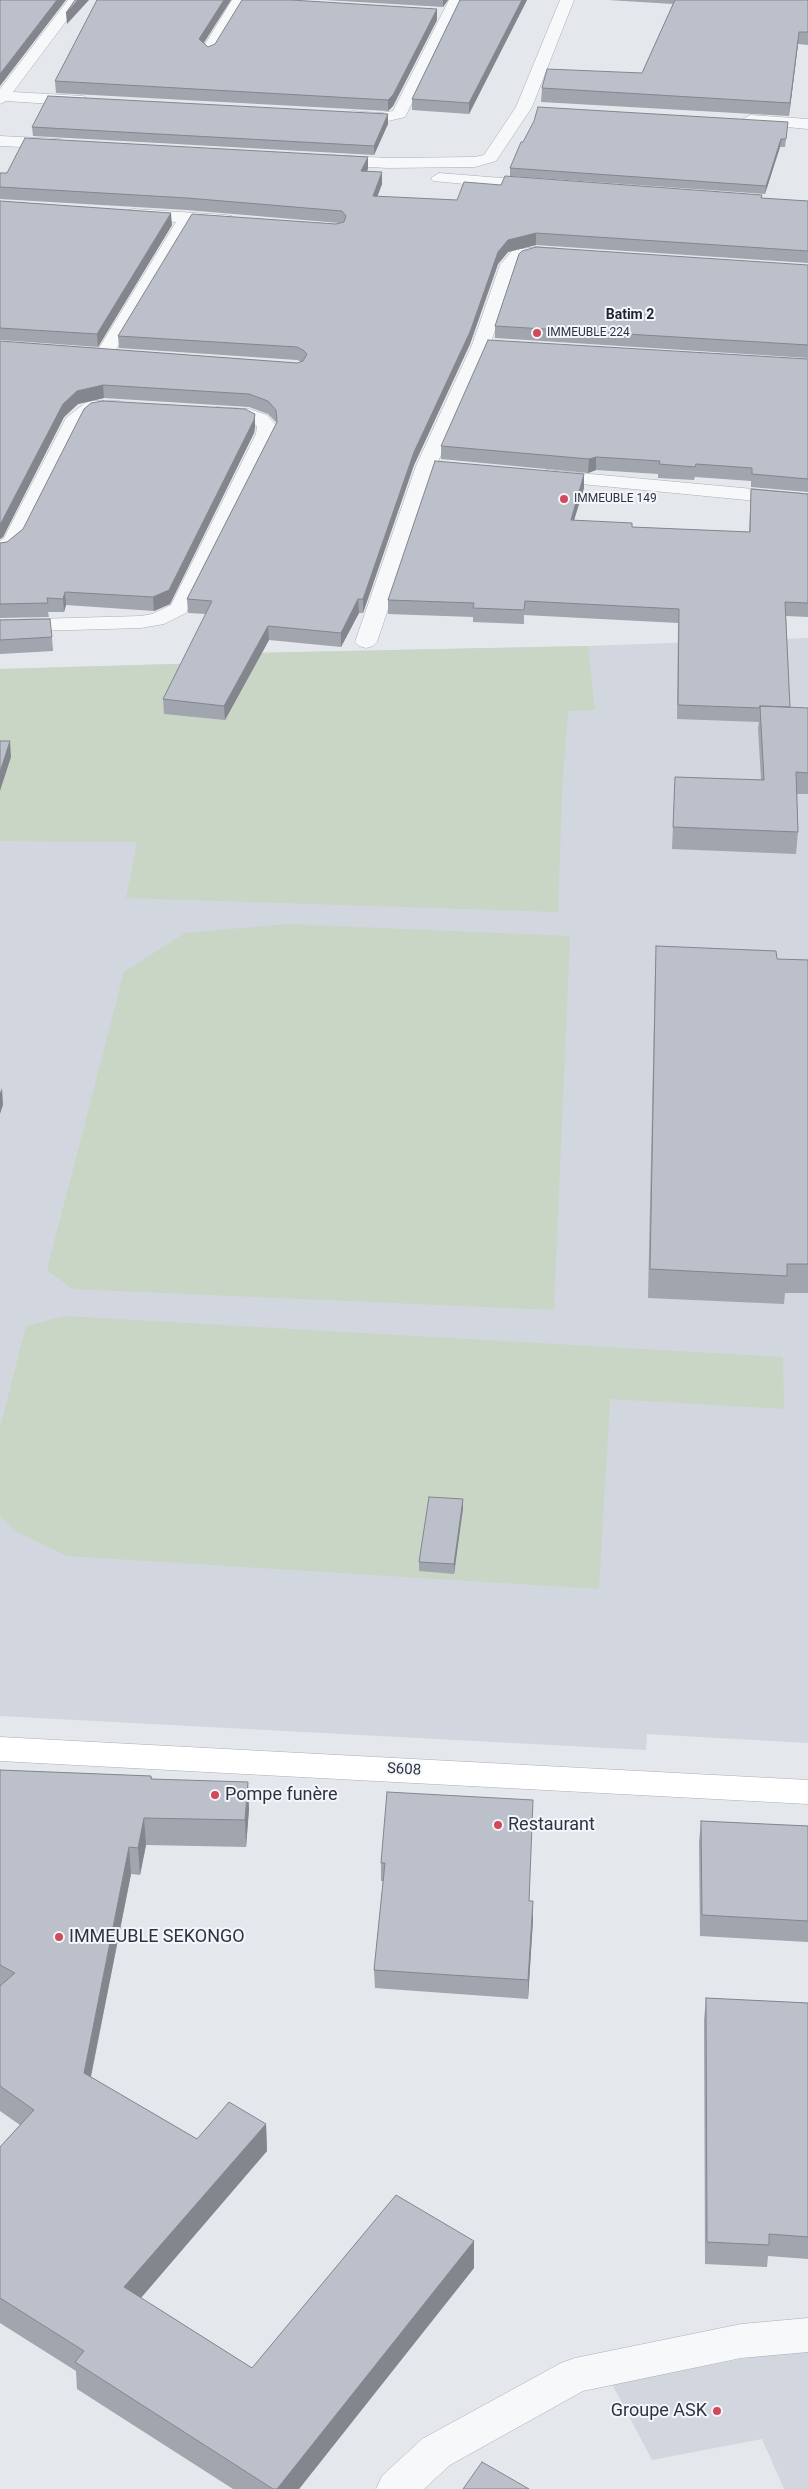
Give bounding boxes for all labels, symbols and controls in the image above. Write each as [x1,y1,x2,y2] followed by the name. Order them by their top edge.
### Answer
[606,307,654,323] district label: Batim 2
[547,326,630,340] place label: IMMEUBLE 224
[531,327,543,339] marker: IMMEUBLE 224
[574,492,657,506] place label: IMMEUBLE 149
[558,493,570,505] marker: IMMEUBLE 149
[386,1760,422,1780] street label: S608
[225,1784,338,1806] place label: Pompe funère
[209,1789,221,1801] marker: Pompe funère
[508,1814,595,1836] place label: Restaurant
[492,1819,504,1831] marker: Restaurant
[69,1926,245,1948] place label: IMMEUBLE SEKONGO
[53,1931,65,1943] marker: IMMEUBLE SEKONGO
[611,2400,707,2422] place label: Groupe ASK
[711,2405,723,2417] marker: Groupe ASK

